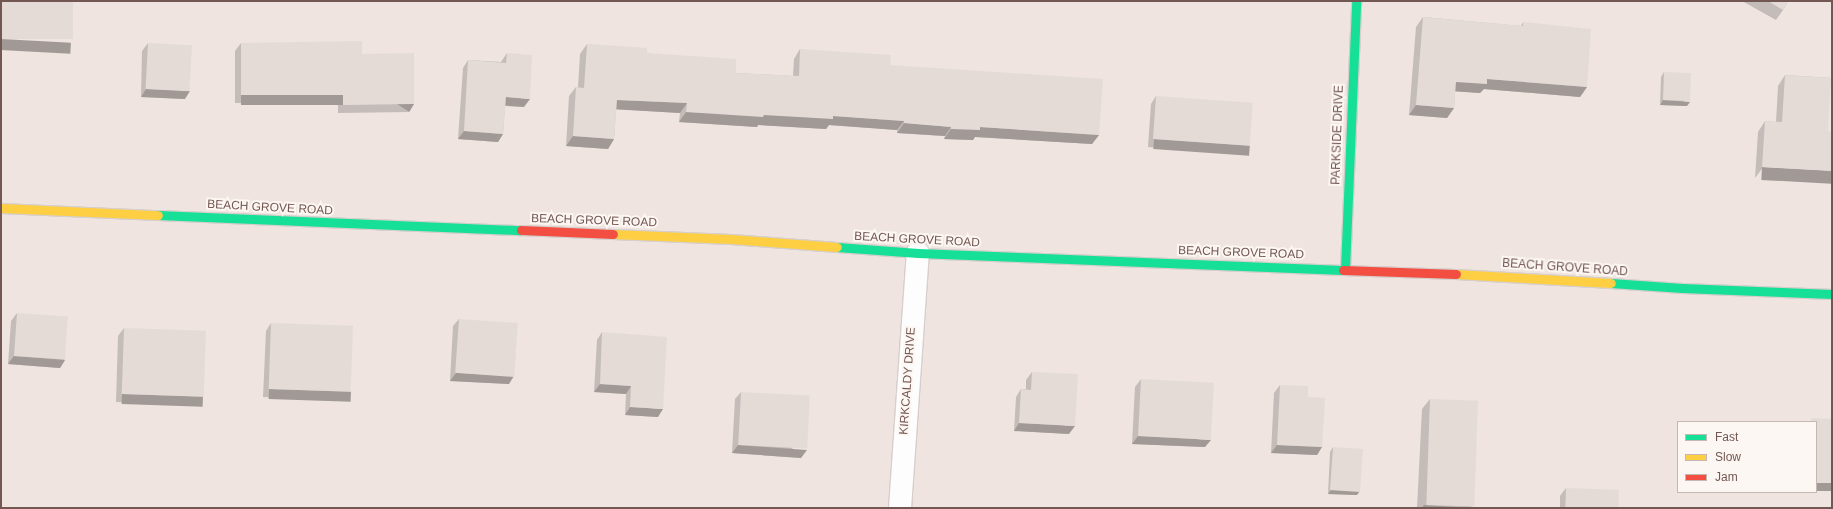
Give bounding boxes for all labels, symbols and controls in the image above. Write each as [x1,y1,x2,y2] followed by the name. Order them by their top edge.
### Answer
[1329,85,1347,185] street label: PARKSIDE DRIVE
[207,198,333,218] street label: BEACH GROVE ROAD
[531,212,657,230] street label: BEACH GROVE ROAD
[854,230,980,250] street label: BEACH GROVE ROAD
[1178,244,1304,262] street label: BEACH GROVE ROAD
[1502,256,1628,280] street label: BEACH GROVE ROAD
[897,327,919,435] street label: KIRKCALDY DRIVE
[1677,421,1817,493] legend
[1715,430,1738,444] text: Fast
[1715,450,1741,464] text: Slow
[1715,470,1738,484] text: Jam

